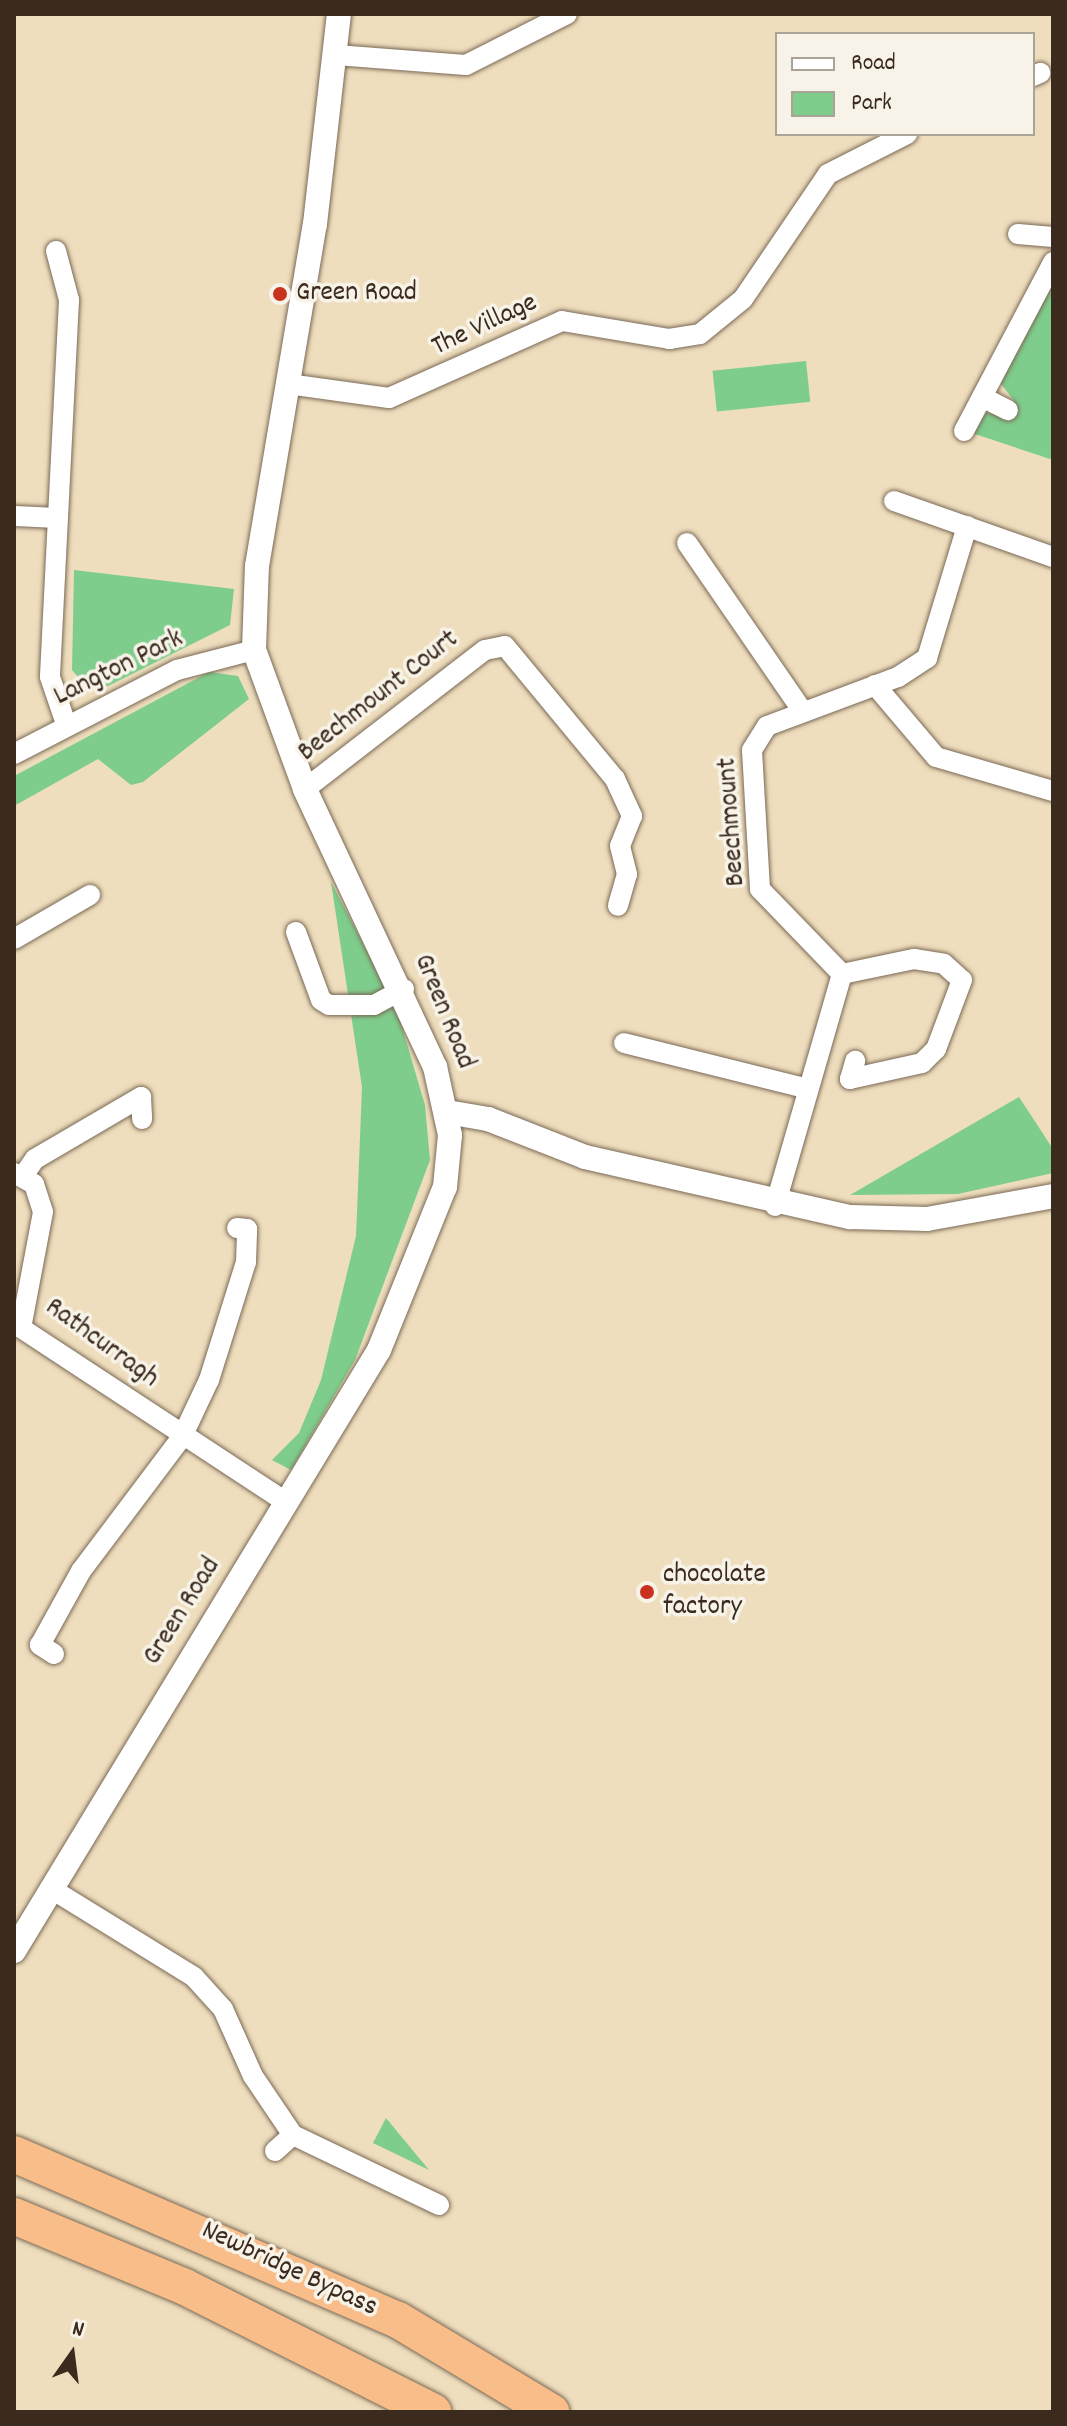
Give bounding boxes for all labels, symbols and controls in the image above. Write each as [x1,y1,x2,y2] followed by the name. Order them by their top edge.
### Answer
[775,32,1035,136] legend
[851,47,896,81] text: Road
[851,87,892,121] text: Park
[296,277,417,311] place label: Green Road
[271,285,289,303] marker: Green Road
[427,287,543,365] street label: The Village
[49,623,189,715] street label: Langton Park
[292,624,466,770] street label: Beechmount Court
[712,756,754,888] street label: Beechmount
[405,950,481,1074] street label: Green Road
[38,1292,164,1396] street label: Rathcurragh
[137,1552,229,1672] street label: Green Road
[663,1559,766,1625] place label: chocolate factory
[638,1583,656,1601] marker: chocolate factory
[196,2215,382,2325] street label: Newbridge Bypass
[32,2314,112,2394] north arrow
[69,2314,87,2347] text: N

